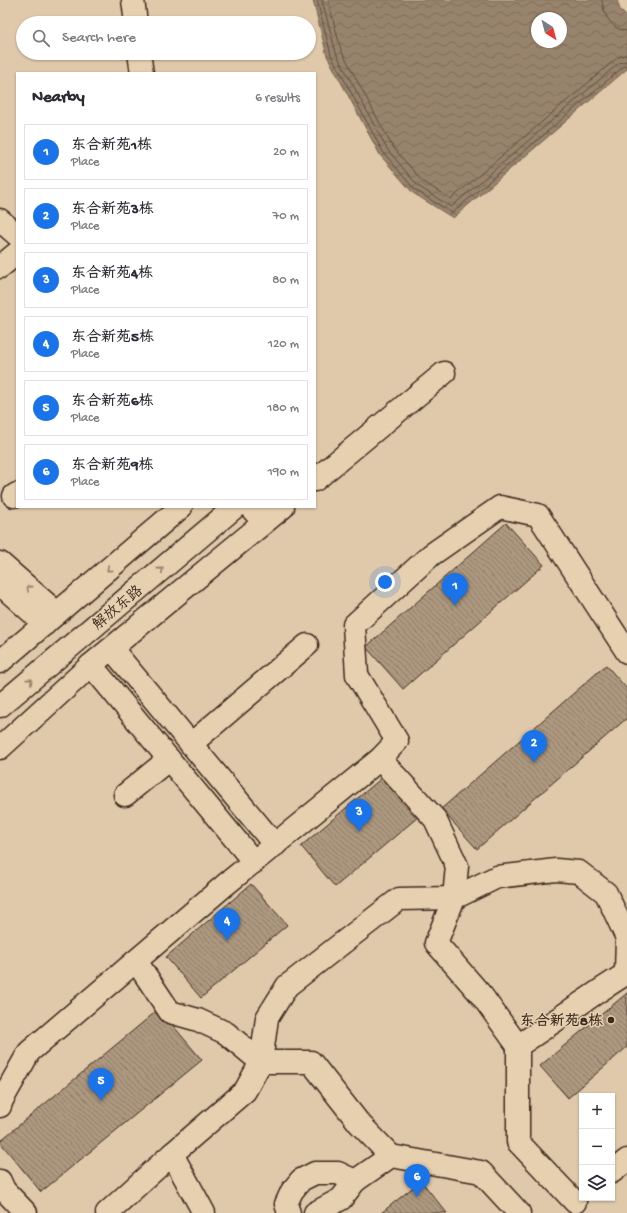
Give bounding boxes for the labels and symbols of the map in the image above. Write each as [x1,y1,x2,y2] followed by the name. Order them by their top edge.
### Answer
[531,12,567,48] north arrow
[106,564,114,571] one-way arrow
[156,567,164,574] one-way arrow
[375,572,395,592] your location
[442,573,468,606] pin: 1
[90,582,147,635] street label: 解放东路
[26,586,33,593] one-way arrow
[25,679,32,686] one-way arrow
[521,730,547,763] pin: 2
[346,799,372,832] pin: 3
[214,908,240,941] pin: 4
[520,1013,603,1031] place label: 东合新苑8栋
[606,1015,616,1025] marker: 东合新苑8栋
[88,1068,114,1101] pin: 5
[404,1164,430,1197] pin: 6

